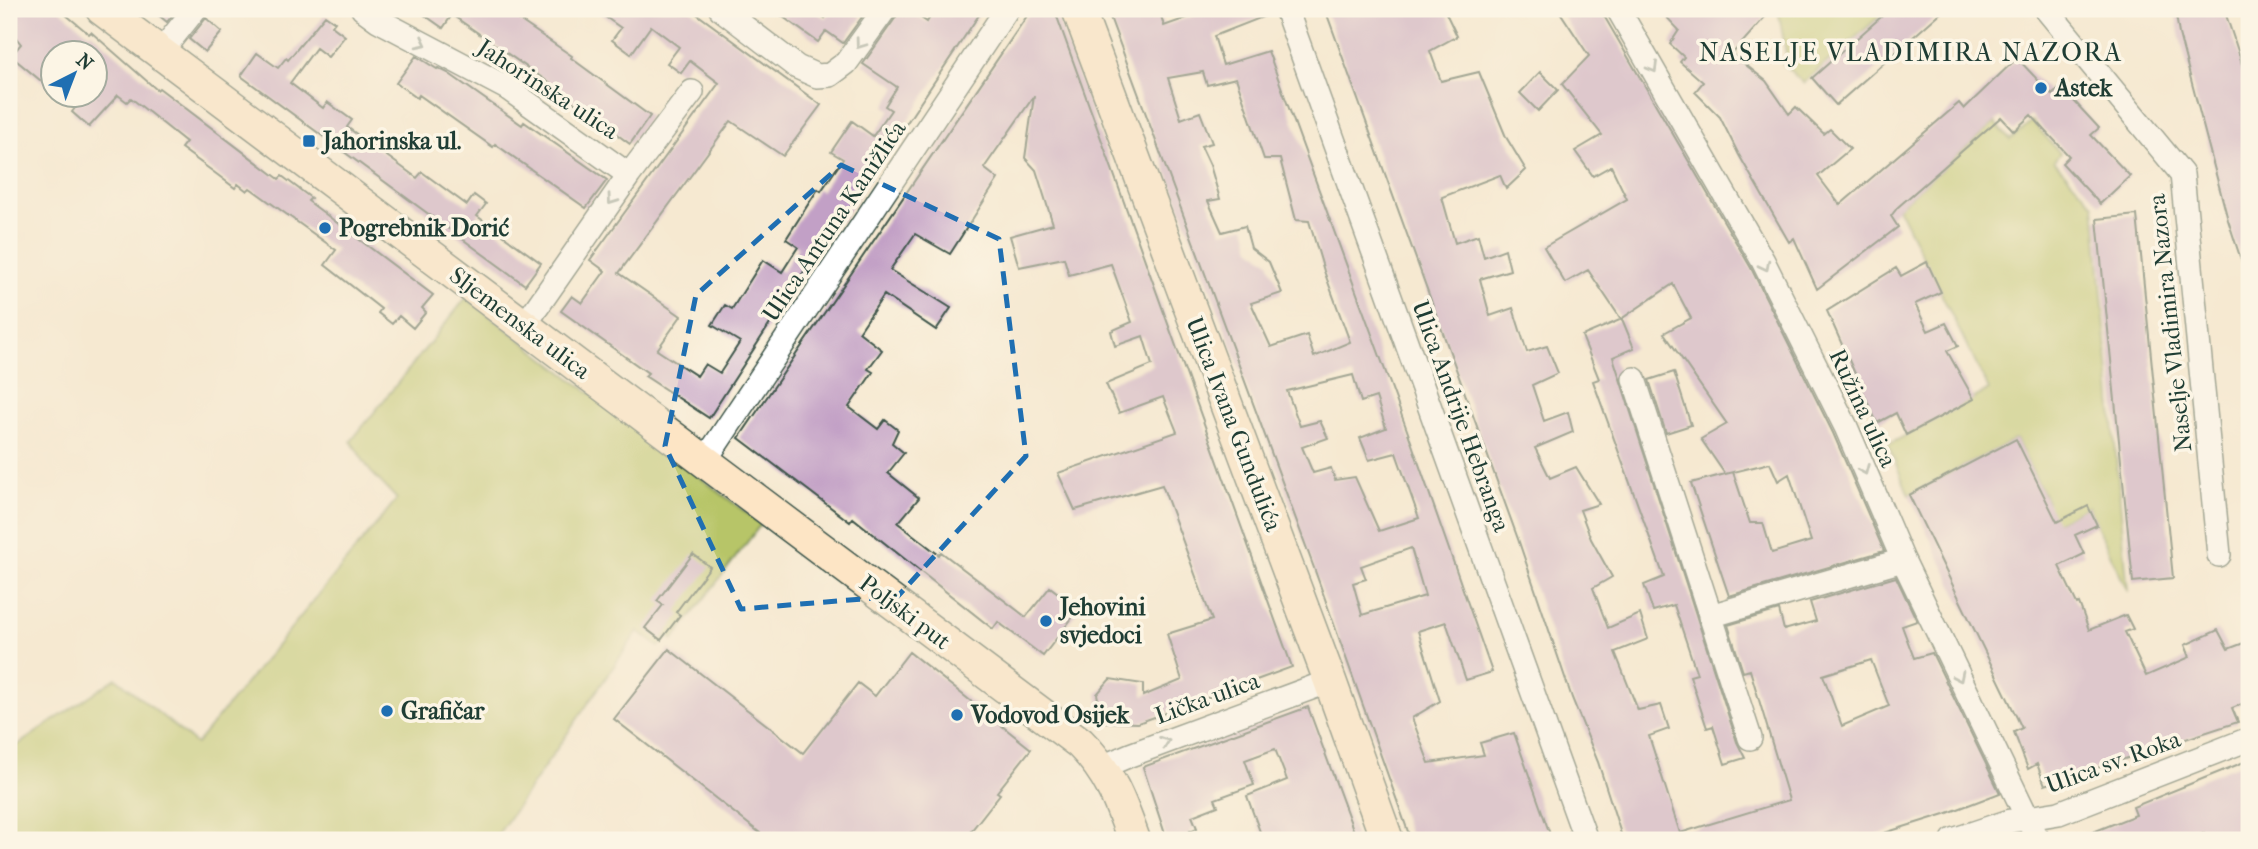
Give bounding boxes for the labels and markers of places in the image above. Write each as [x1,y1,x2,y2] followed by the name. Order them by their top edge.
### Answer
[2053,74,2113,102] place label: Astek
[2033,80,2049,96] marker: Astek
[321,127,462,155] place label: Jahorinska ul.
[301,133,317,149] marker: Jahorinska ul.
[339,214,509,242] place label: Pogrebnik Dorić
[317,220,333,236] marker: Pogrebnik Dorić
[1058,593,1146,649] place label: Jehovini svjedoci
[1038,613,1054,629] marker: Jehovini svjedoci
[401,697,485,725] place label: Grafičar
[970,701,1130,729] place label: Vodovod Osijek
[379,703,395,719] marker: Grafičar
[949,707,965,723] marker: Vodovod Osijek

